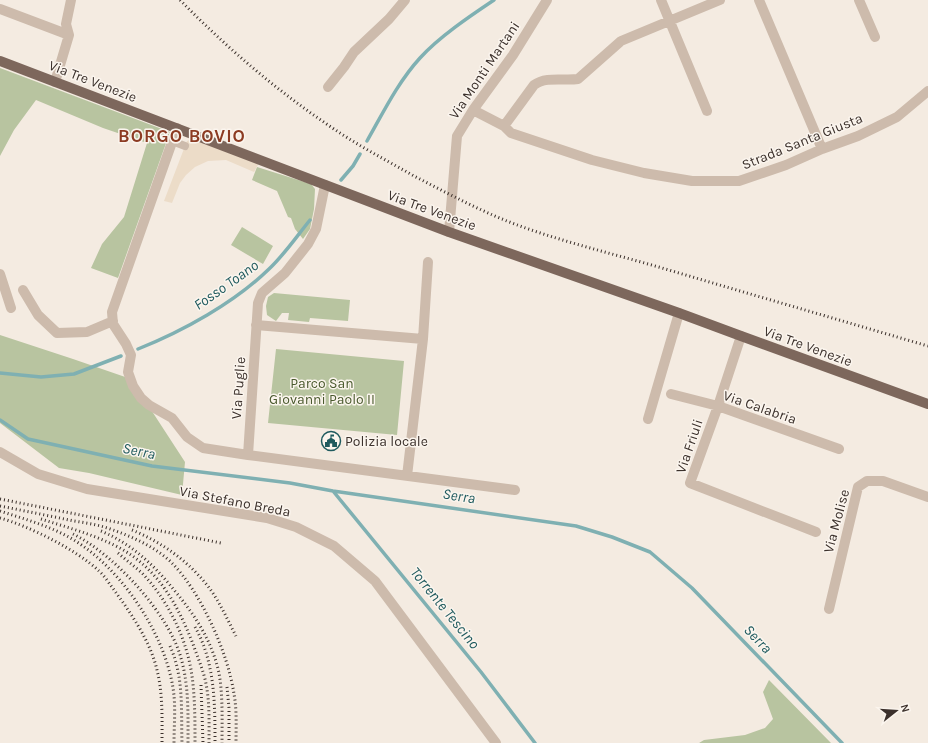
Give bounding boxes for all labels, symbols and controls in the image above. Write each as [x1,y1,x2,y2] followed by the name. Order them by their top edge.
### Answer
[445,18,523,122] street label: Via Monti Martani
[46,57,139,106] street label: Via Tre Venezie
[739,109,865,173] street label: Strada Santa Giusta
[118,125,246,147] district label: BORGO BOVIO
[385,187,478,234] street label: Via Tre Venezie
[190,256,262,314] water label: Fosso Toano
[761,323,854,370] street label: Via Tre Venezie
[228,356,249,420] street label: Via Puglie
[269,375,375,408] park label: Parco San Giovanni Paolo II
[721,387,799,428] street label: Via Calabria
[672,417,707,476] street label: Via Friuli
[320,430,342,452] public building icon: Polizia locale
[345,433,428,450] place label: Polizia locale
[121,439,157,463] water label: Serra
[178,482,292,521] street label: Via Stefano Breda
[441,485,477,507] water label: Serra
[820,487,853,555] street label: Via Molise
[407,563,484,653] water label: Torrente Tescino
[740,621,776,657] water label: Serra
[876,691,916,731] north arrow
[898,703,912,714] text: N

